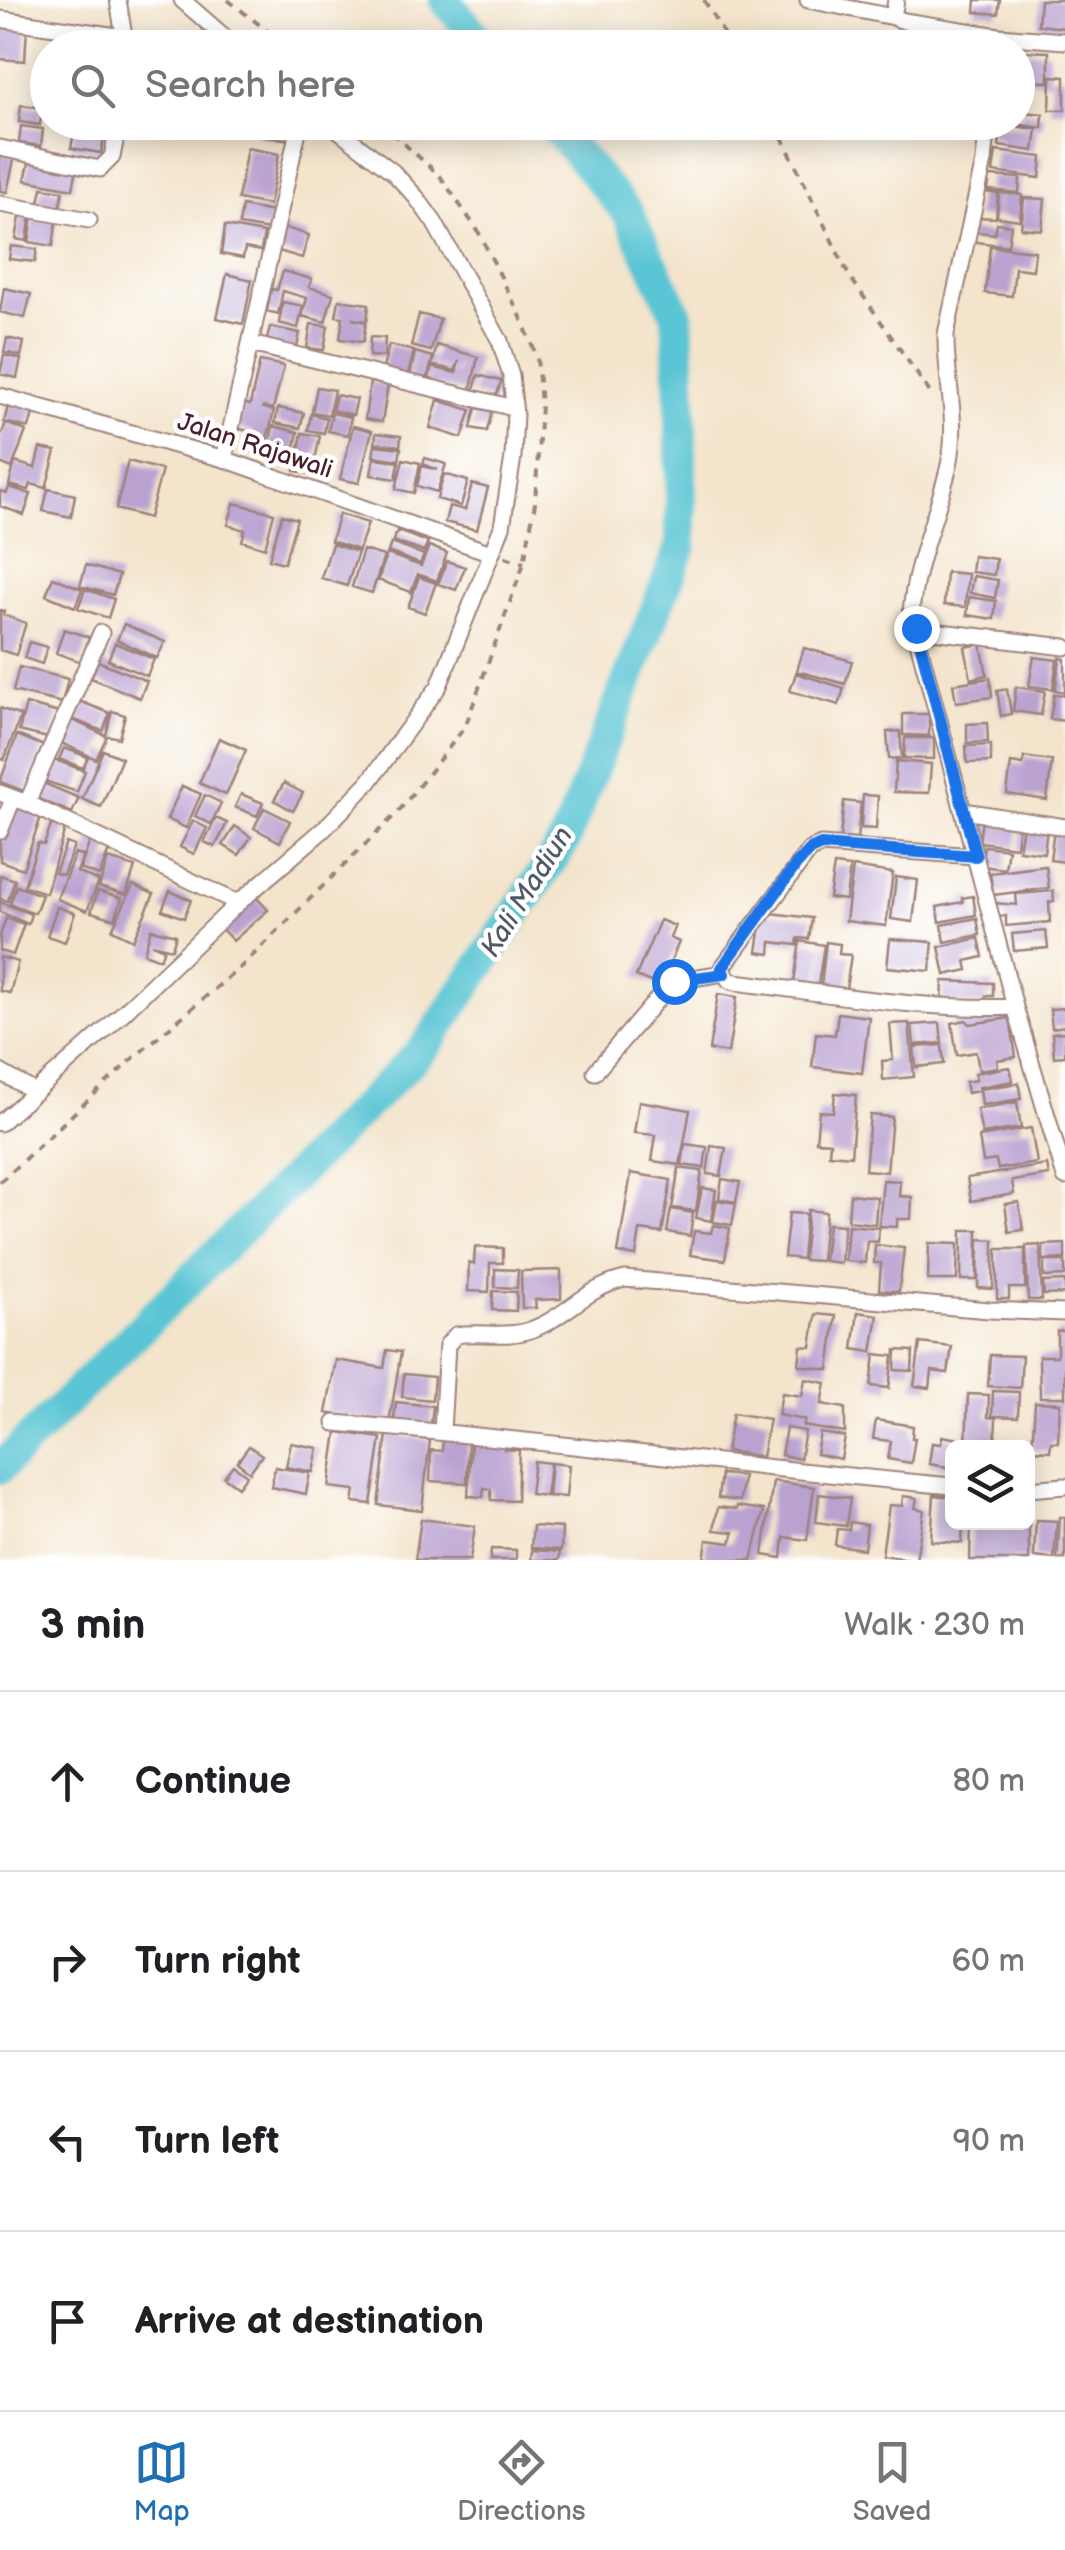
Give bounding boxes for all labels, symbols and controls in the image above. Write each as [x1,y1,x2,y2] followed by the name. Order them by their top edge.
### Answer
[30,30,1035,140] search box
[65,58,120,113] icon: search
[145,63,356,108] text: Search here
[174,406,336,486] street label: Jalan Rajawali
[894,606,940,652] route end
[474,821,580,963] water label: Kali Madiun
[652,959,698,1005] route start
[945,1440,1035,1530] map controls
[945,1440,1035,1530] button: layers
[40,1600,145,1651] text: 3 min
[844,1606,1025,1645] text: Walk · 230 m
[40,1754,95,1809] icon: ahead
[135,1759,291,1804] text: Continue
[952,1762,1025,1801] text: 80 m
[40,1934,95,1989] icon: right
[135,1939,300,1984] text: Turn right
[952,1942,1025,1981] text: 60 m
[40,2114,95,2169] icon: left
[135,2119,279,2164] text: Turn left
[953,2122,1025,2161] text: 90 m
[40,2294,95,2349] icon: arrive
[135,2299,484,2344] text: Arrive at destination
[134,2435,190,2528] tab: Map
[457,2435,586,2528] tab: Directions
[853,2435,931,2528] tab: Saved

